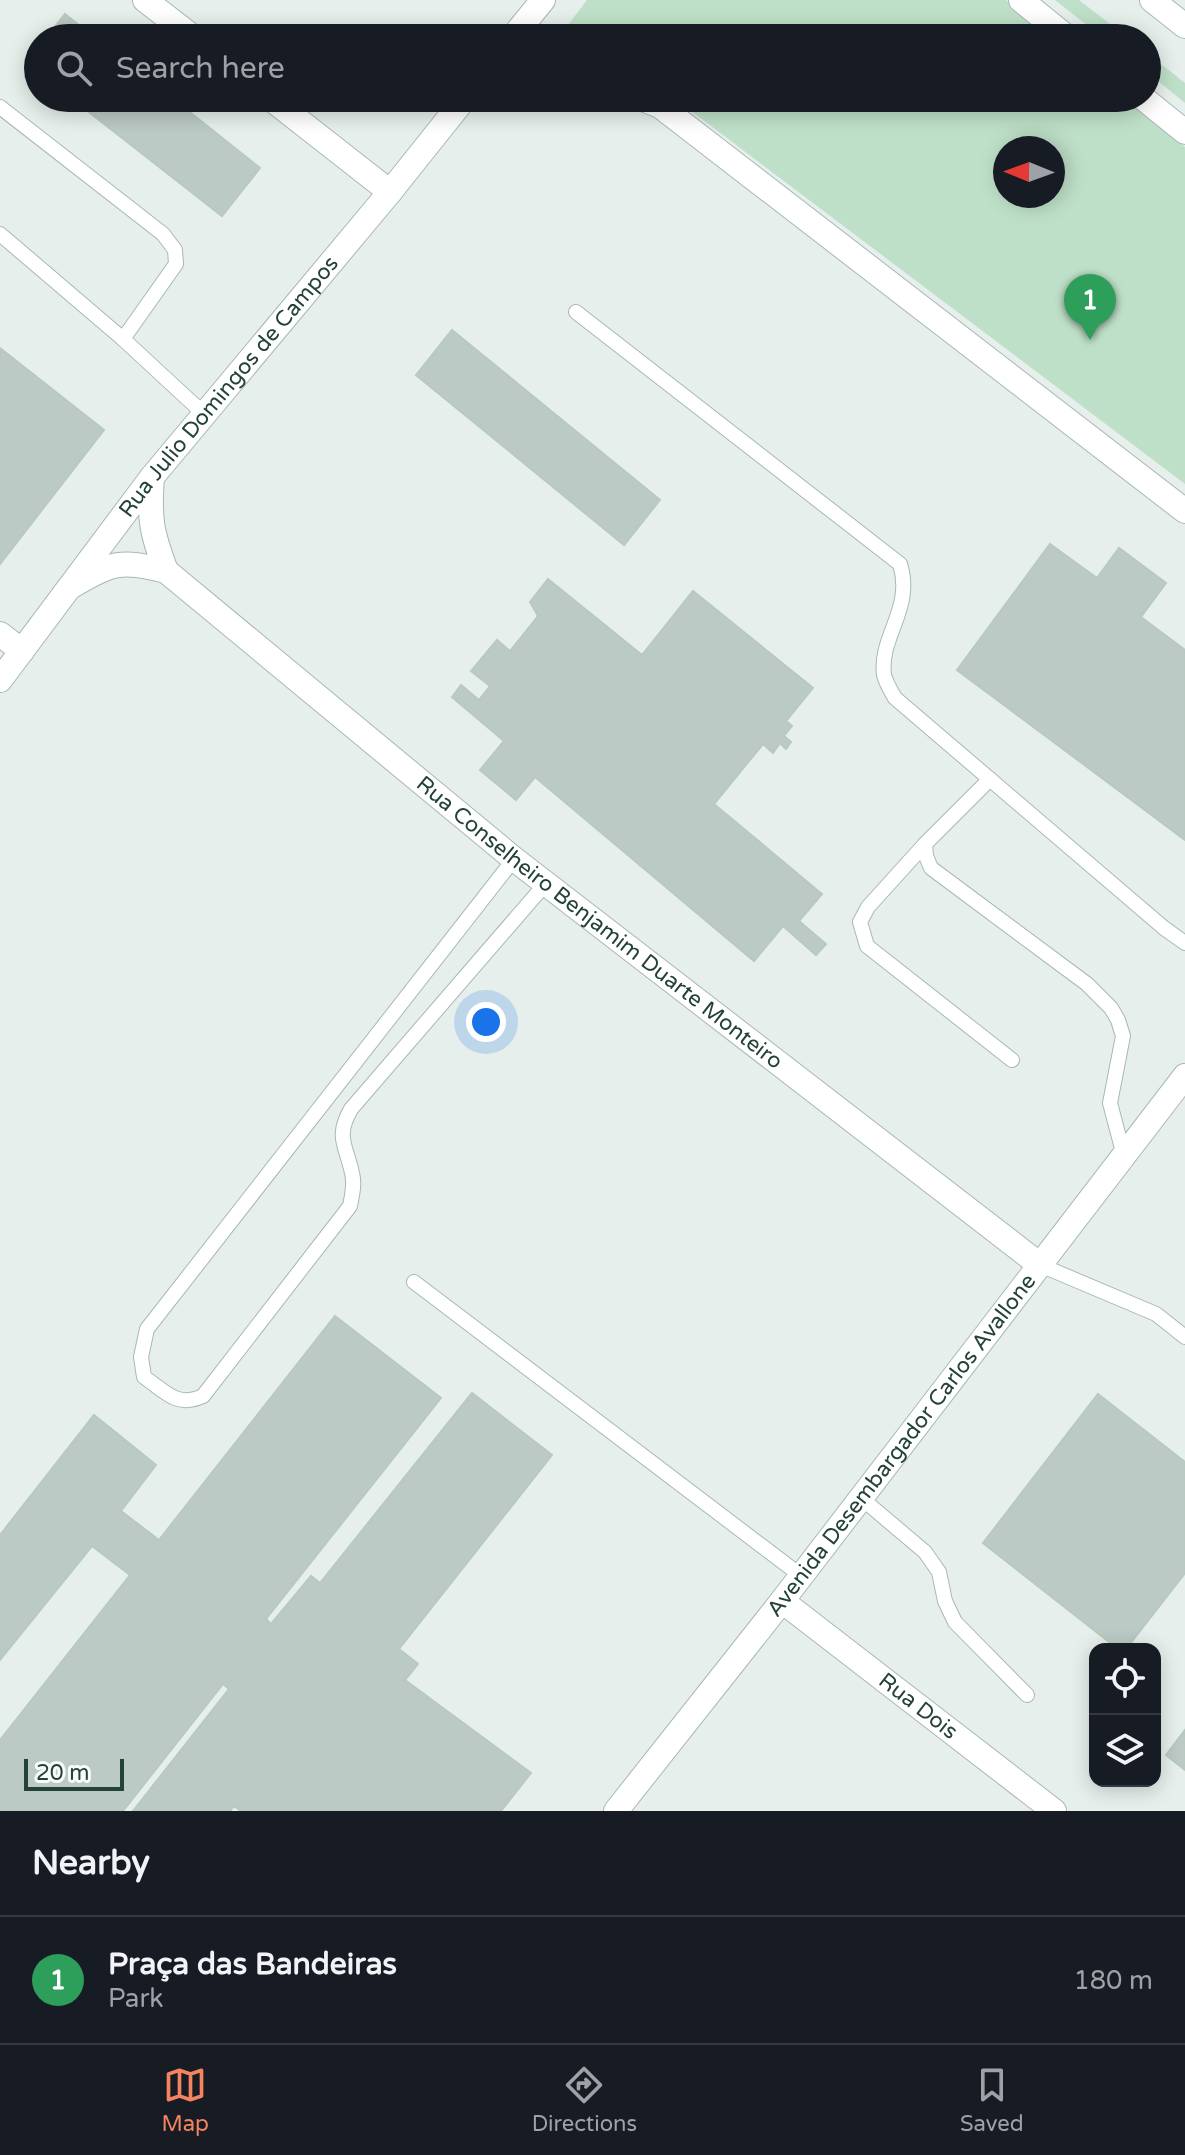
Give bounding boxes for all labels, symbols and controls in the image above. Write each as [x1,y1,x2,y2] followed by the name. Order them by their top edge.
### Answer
[24,24,1161,112] search box
[52,46,96,90] icon: search
[116,50,285,87] text: Search here
[993,136,1065,208] north arrow
[113,251,344,522] street label: Rua Julio Domingos de Campos
[1064,274,1116,340] pin: 1
[411,771,788,1075] street label: Rua Conselheiro Benjamim Duarte Monteiro
[466,1002,506,1042] your location
[762,1269,1041,1622] street label: Avenida Desembargador Carlos Avallone
[1089,1643,1161,1787] map controls
[1089,1643,1161,1715] button: locate
[873,1667,963,1745] street label: Rua Dois
[1089,1715,1161,1787] button: layers
[24,1755,124,1791] scale bar
[36,1760,90,1786] text: 20 m
[32,1843,150,1884] text: Nearby
[108,1946,397,1983] text: Praça das Bandeiras
[50,1965,66,1996] text: 1
[1073,1965,1153,1996] text: 180 m
[108,1983,164,2014] text: Park
[161,2063,209,2137] tab: Map
[532,2063,637,2137] tab: Directions
[960,2063,1024,2137] tab: Saved

